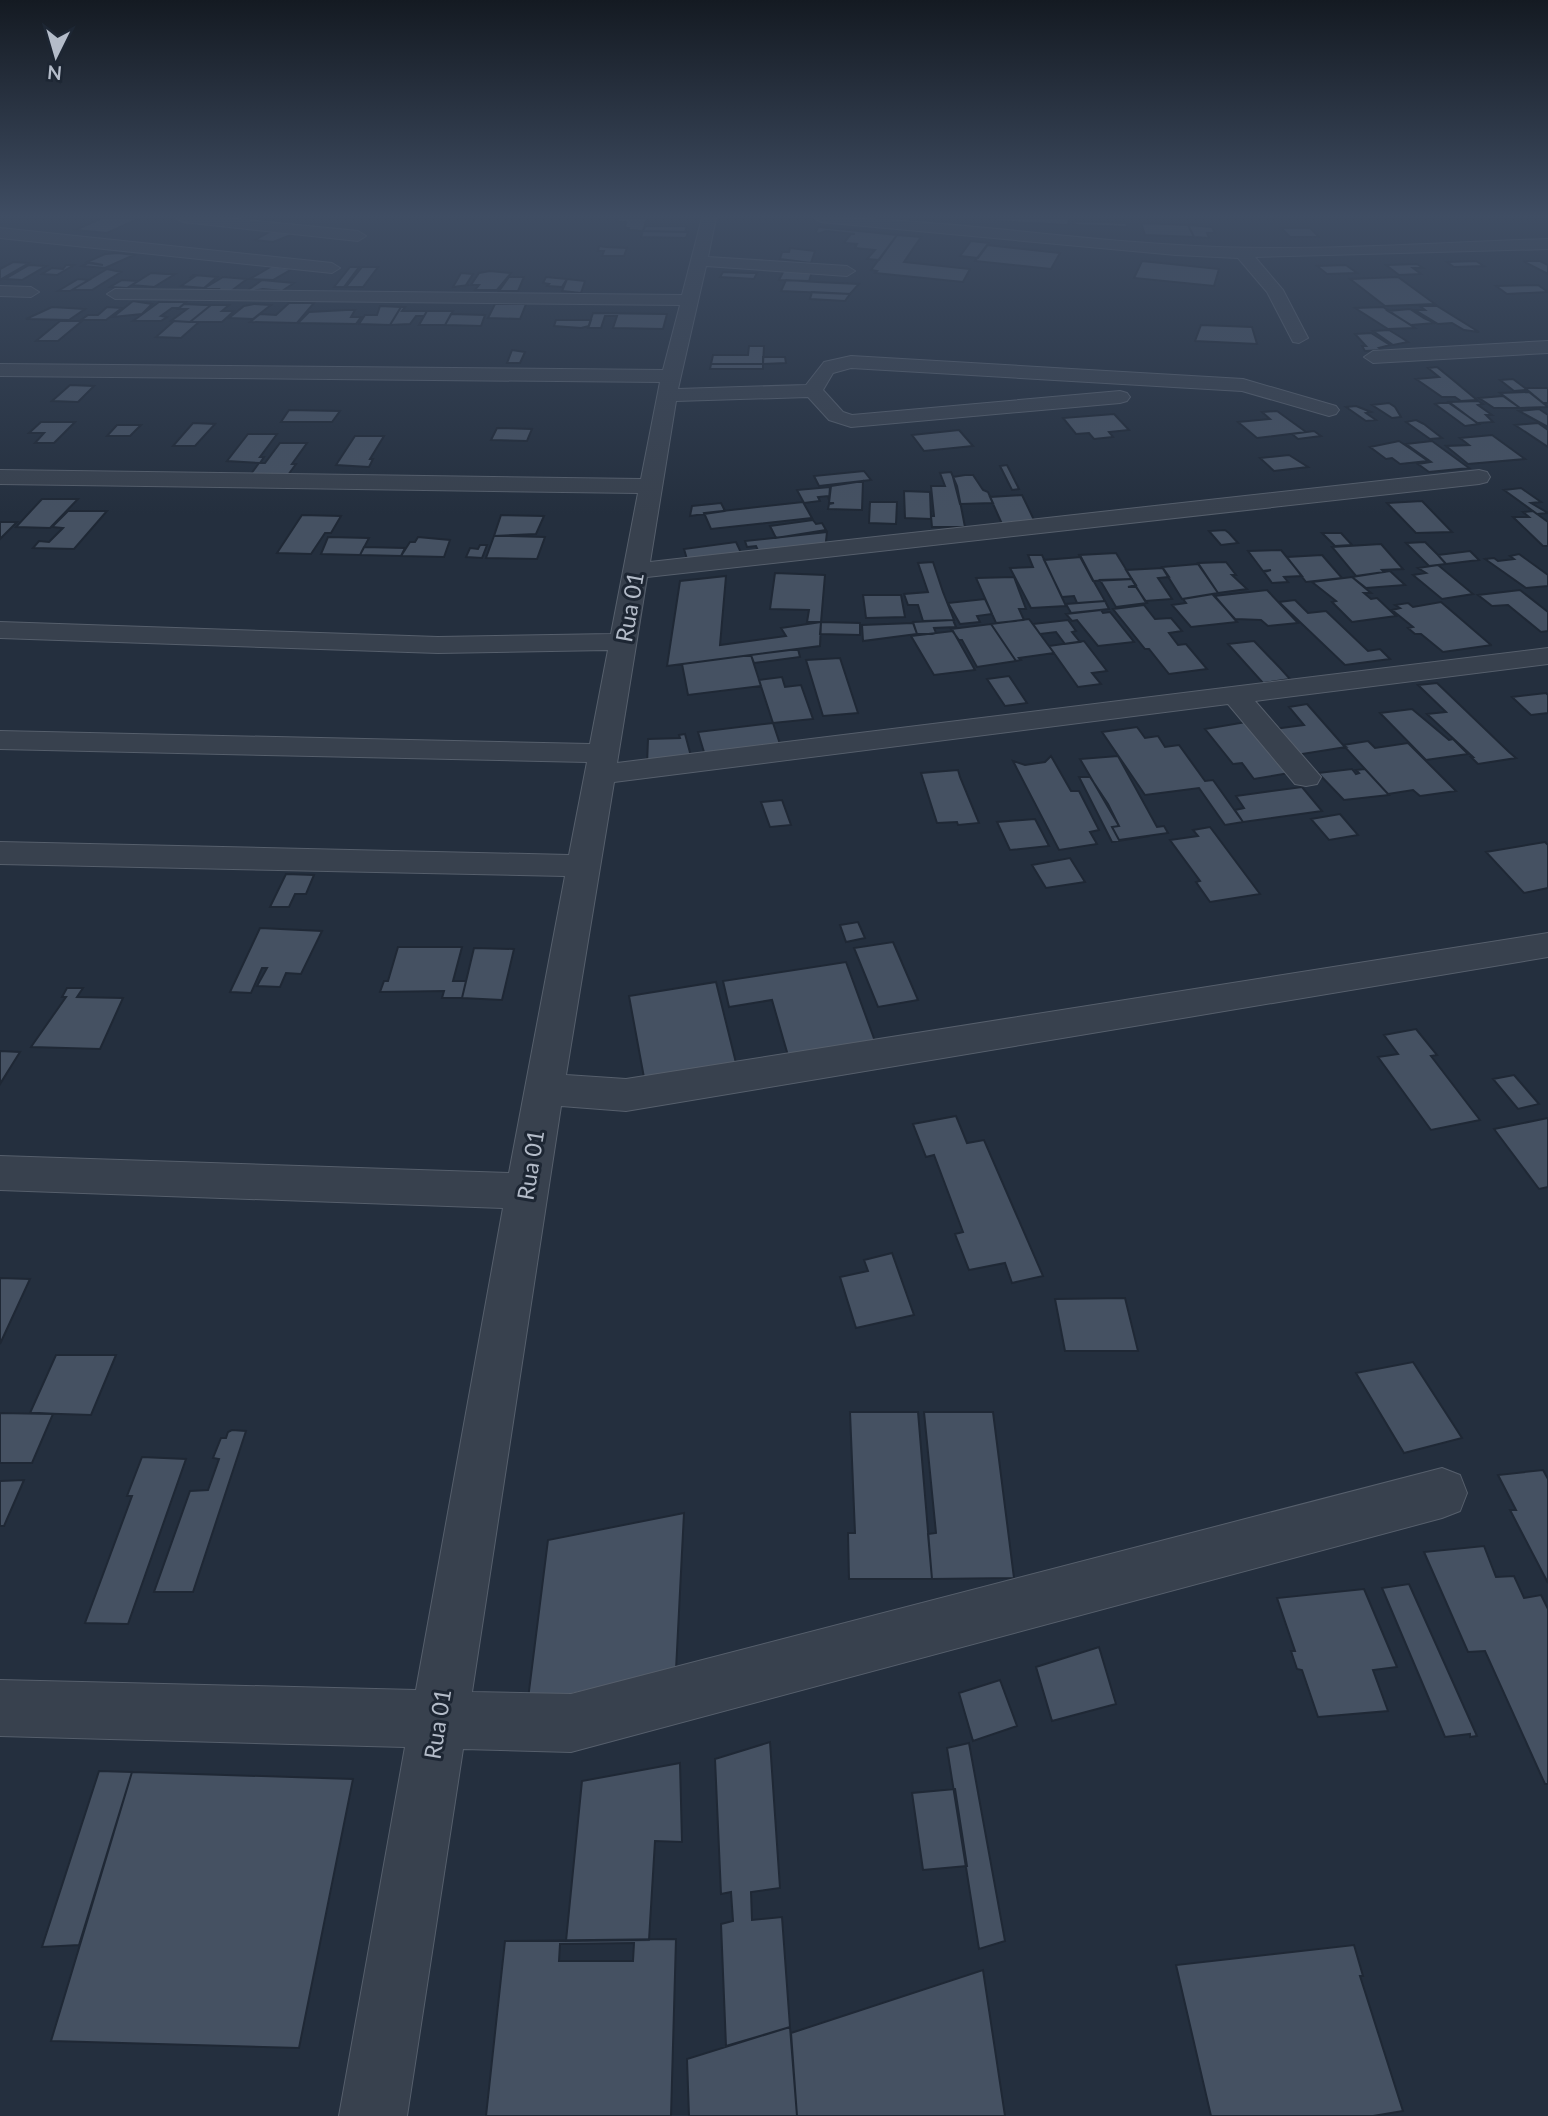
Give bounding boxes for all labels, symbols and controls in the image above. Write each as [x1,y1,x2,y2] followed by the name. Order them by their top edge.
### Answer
[21,21,91,91] north arrow
[46,61,63,86] text: N
[609,570,649,644] street label: Rua 01
[511,1128,549,1202] street label: Rua 01
[418,1687,456,1761] street label: Rua 01

